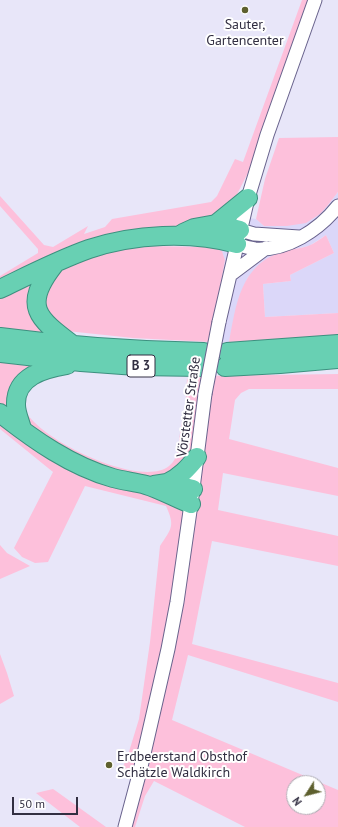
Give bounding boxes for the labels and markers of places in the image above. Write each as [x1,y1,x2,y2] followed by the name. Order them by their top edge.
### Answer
[240,5,250,15] marker: Sauter, Gartencenter
[206,17,284,50] place label: Sauter, Gartencenter
[117,749,247,782] place label: Erdbeerstand Obsthof Schätzle Waldkirch
[104,760,114,770] marker: Erdbeerstand Obsthof Schätzle Waldkirch

